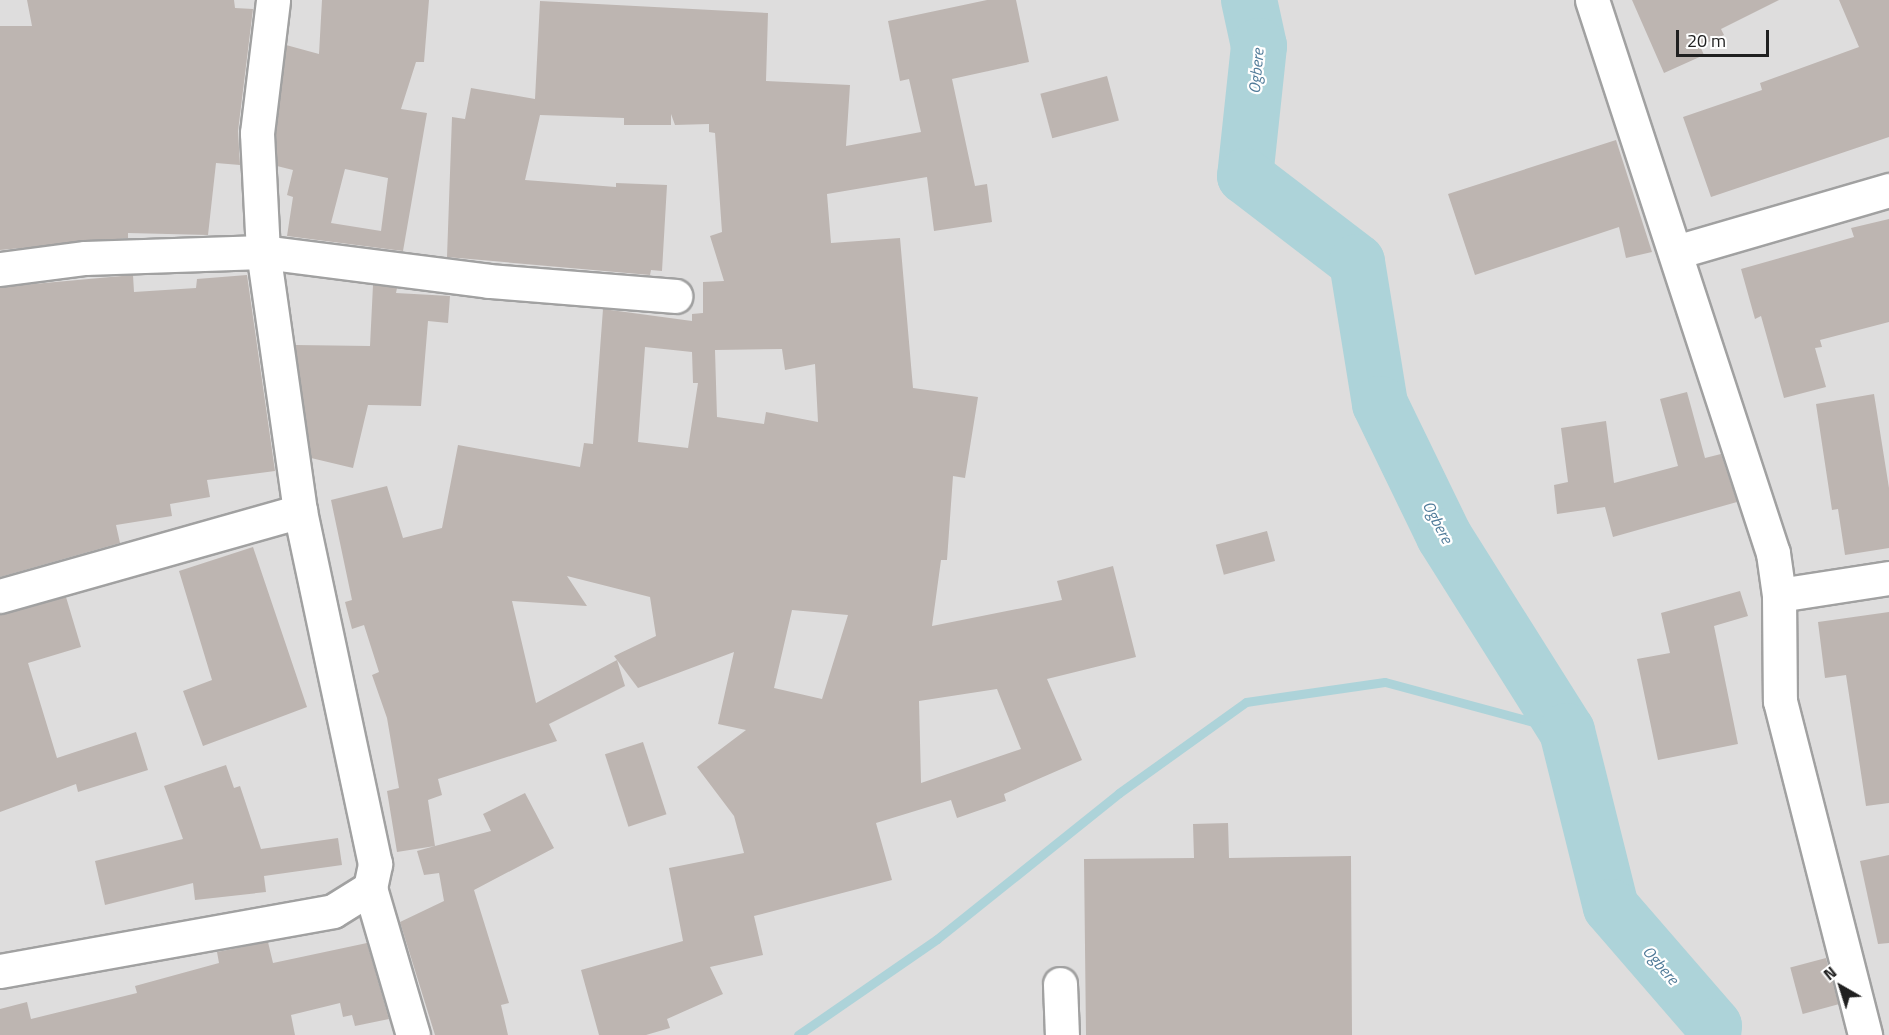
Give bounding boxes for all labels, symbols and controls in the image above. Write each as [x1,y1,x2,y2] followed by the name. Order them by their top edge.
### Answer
[1679,18,1772,56] scale bar
[1687,27,1726,54] text: 20 m
[1244,48,1268,94] water label: Ogbere
[1419,498,1457,546] water label: Ogbere
[1639,942,1683,988] water label: Ogbere
[1811,957,1871,1017] north arrow
[1818,960,1842,986] text: N

